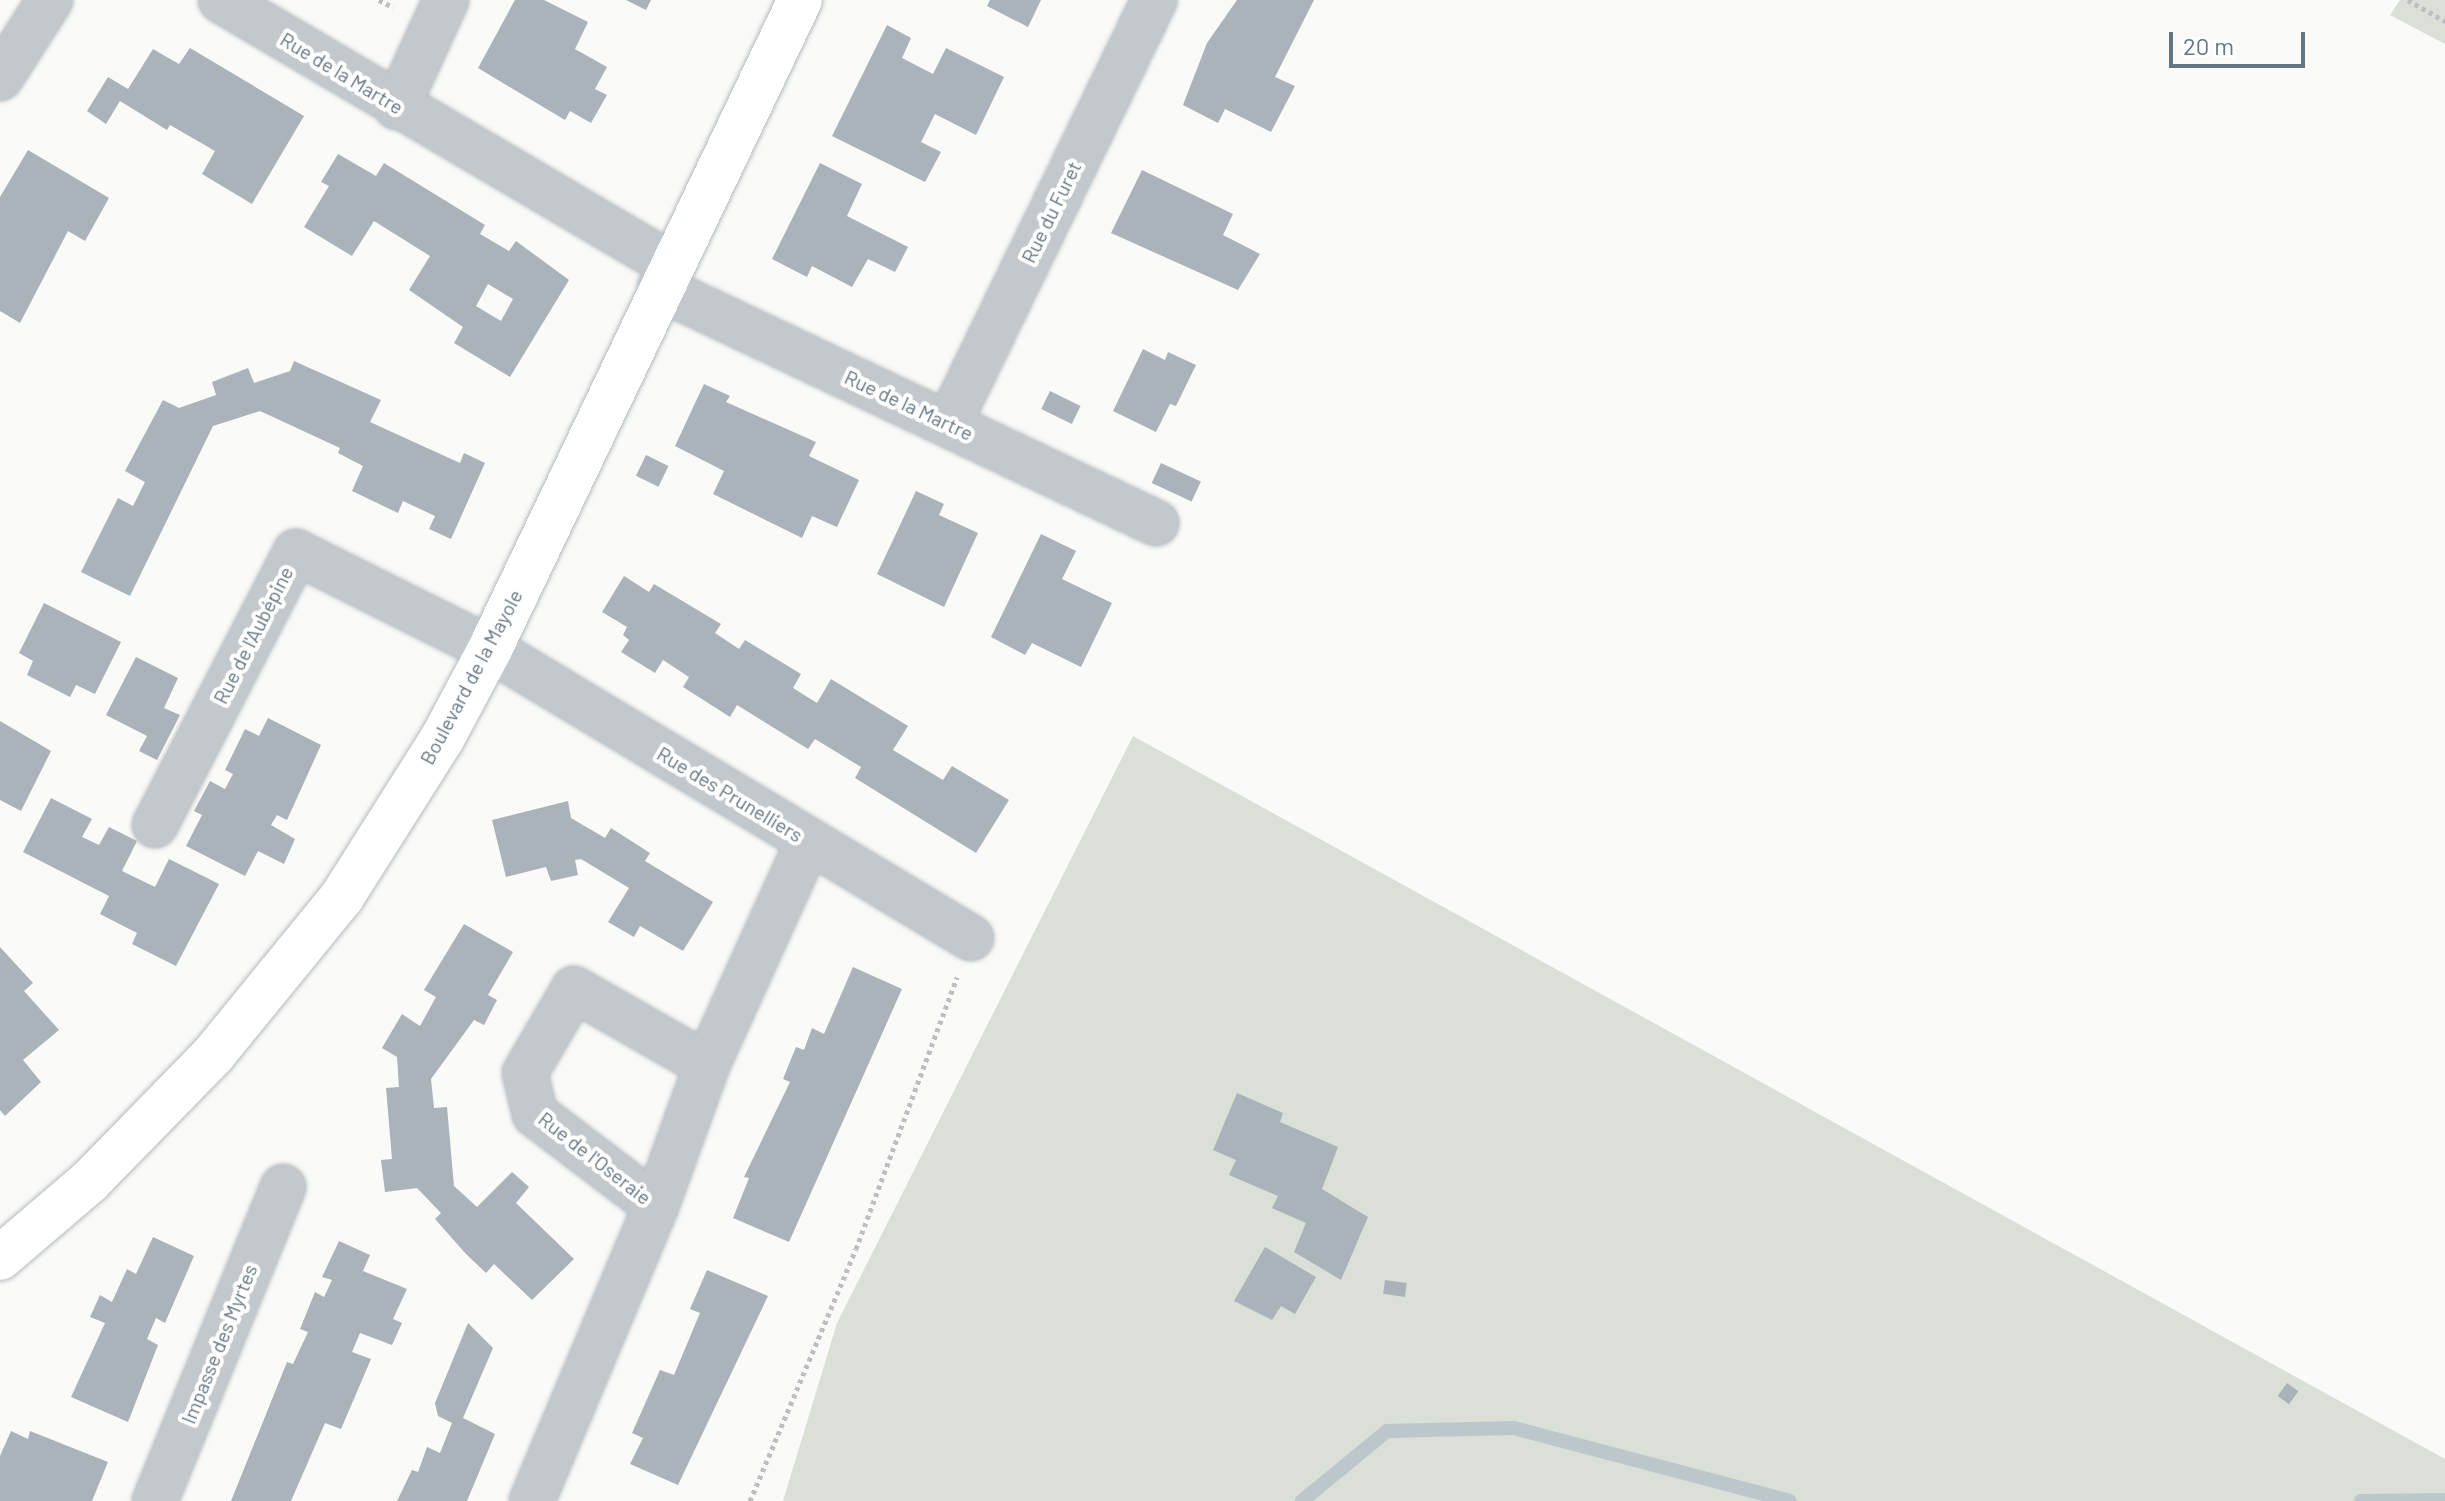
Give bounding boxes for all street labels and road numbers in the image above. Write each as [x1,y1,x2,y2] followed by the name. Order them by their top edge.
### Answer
[276,27,408,119] street label: Rue de la Martre
[1016,157,1086,267] street label: Rue du Furet
[841,365,977,445] street label: Rue de la Martre
[208,562,298,708] street label: Rue de l'Aubépine
[415,585,527,769] street label: Boulevard de la Mayole
[653,741,807,847] street label: Rue des Prunelliers
[534,1107,656,1209] street label: Rue de l'Oseraie
[176,1261,262,1427] street label: Impasse des Myrtes

